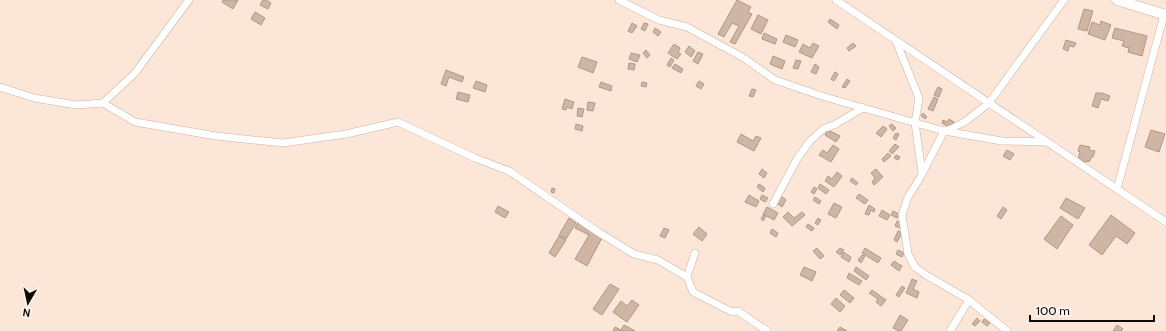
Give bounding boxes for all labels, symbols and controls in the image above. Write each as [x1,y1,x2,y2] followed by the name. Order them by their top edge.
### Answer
[8,283,48,323] north arrow
[1030,297,1154,323] scale bar
[1036,303,1070,318] text: 100 m
[21,305,31,320] text: N

